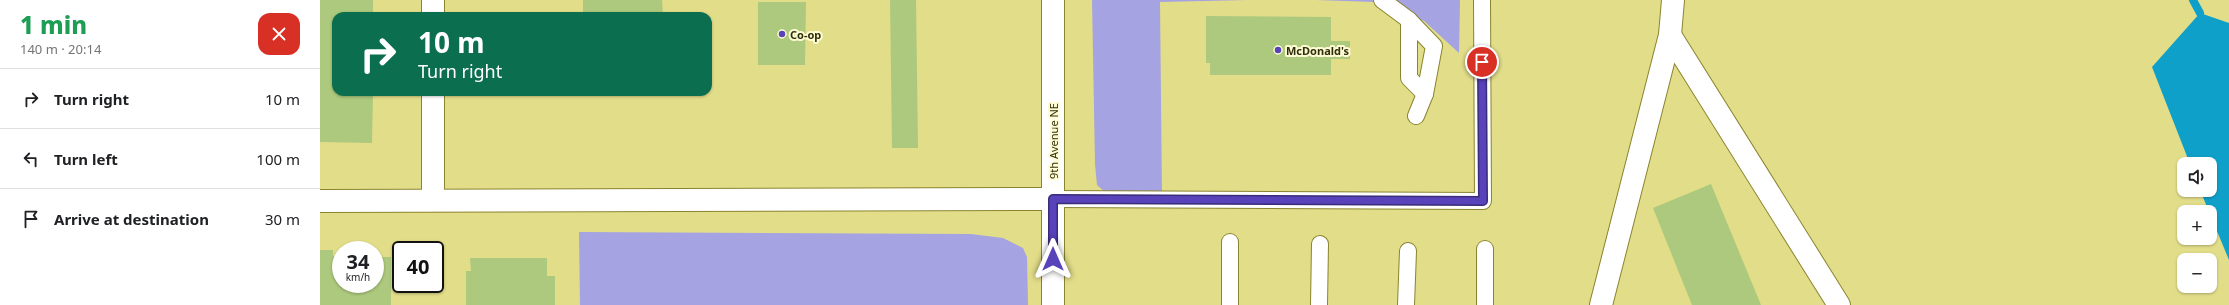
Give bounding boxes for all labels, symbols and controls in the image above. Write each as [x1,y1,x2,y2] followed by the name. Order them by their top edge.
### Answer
[20,8,87,41] text: 1 min
[258,13,300,55] button: close
[418,23,485,61] text: 10 m
[790,27,821,42] place label: Co-op
[352,28,404,80] icon: right
[777,29,787,39] marker: Co-op
[20,40,101,58] text: 140 m · 20:14
[1286,43,1350,58] place label: McDonald's
[1273,45,1283,55] marker: McDonald's
[1465,45,1499,79] pin
[1471,51,1493,73] icon: arrive
[418,59,502,83] text: Turn right
[20,88,42,110] icon: right
[54,89,129,109] text: Turn right
[265,89,300,109] text: 10 m
[1046,103,1061,179] street label: 9th Avenue NE
[20,148,42,170] icon: left
[54,149,118,169] text: Turn left
[256,149,300,169] text: 100 m
[2177,157,2217,293] map controls
[2177,157,2217,197] button: sound
[2177,205,2217,245] button: +
[20,208,42,230] icon: arrive
[54,209,209,229] text: Arrive at destination
[265,209,300,229] text: 30 m
[1032,238,1074,280] position arrow
[392,241,444,293] speed limit sign: 40
[347,248,369,275] text: 34
[2177,253,2217,293] button: −
[346,270,370,284] text: km/h

